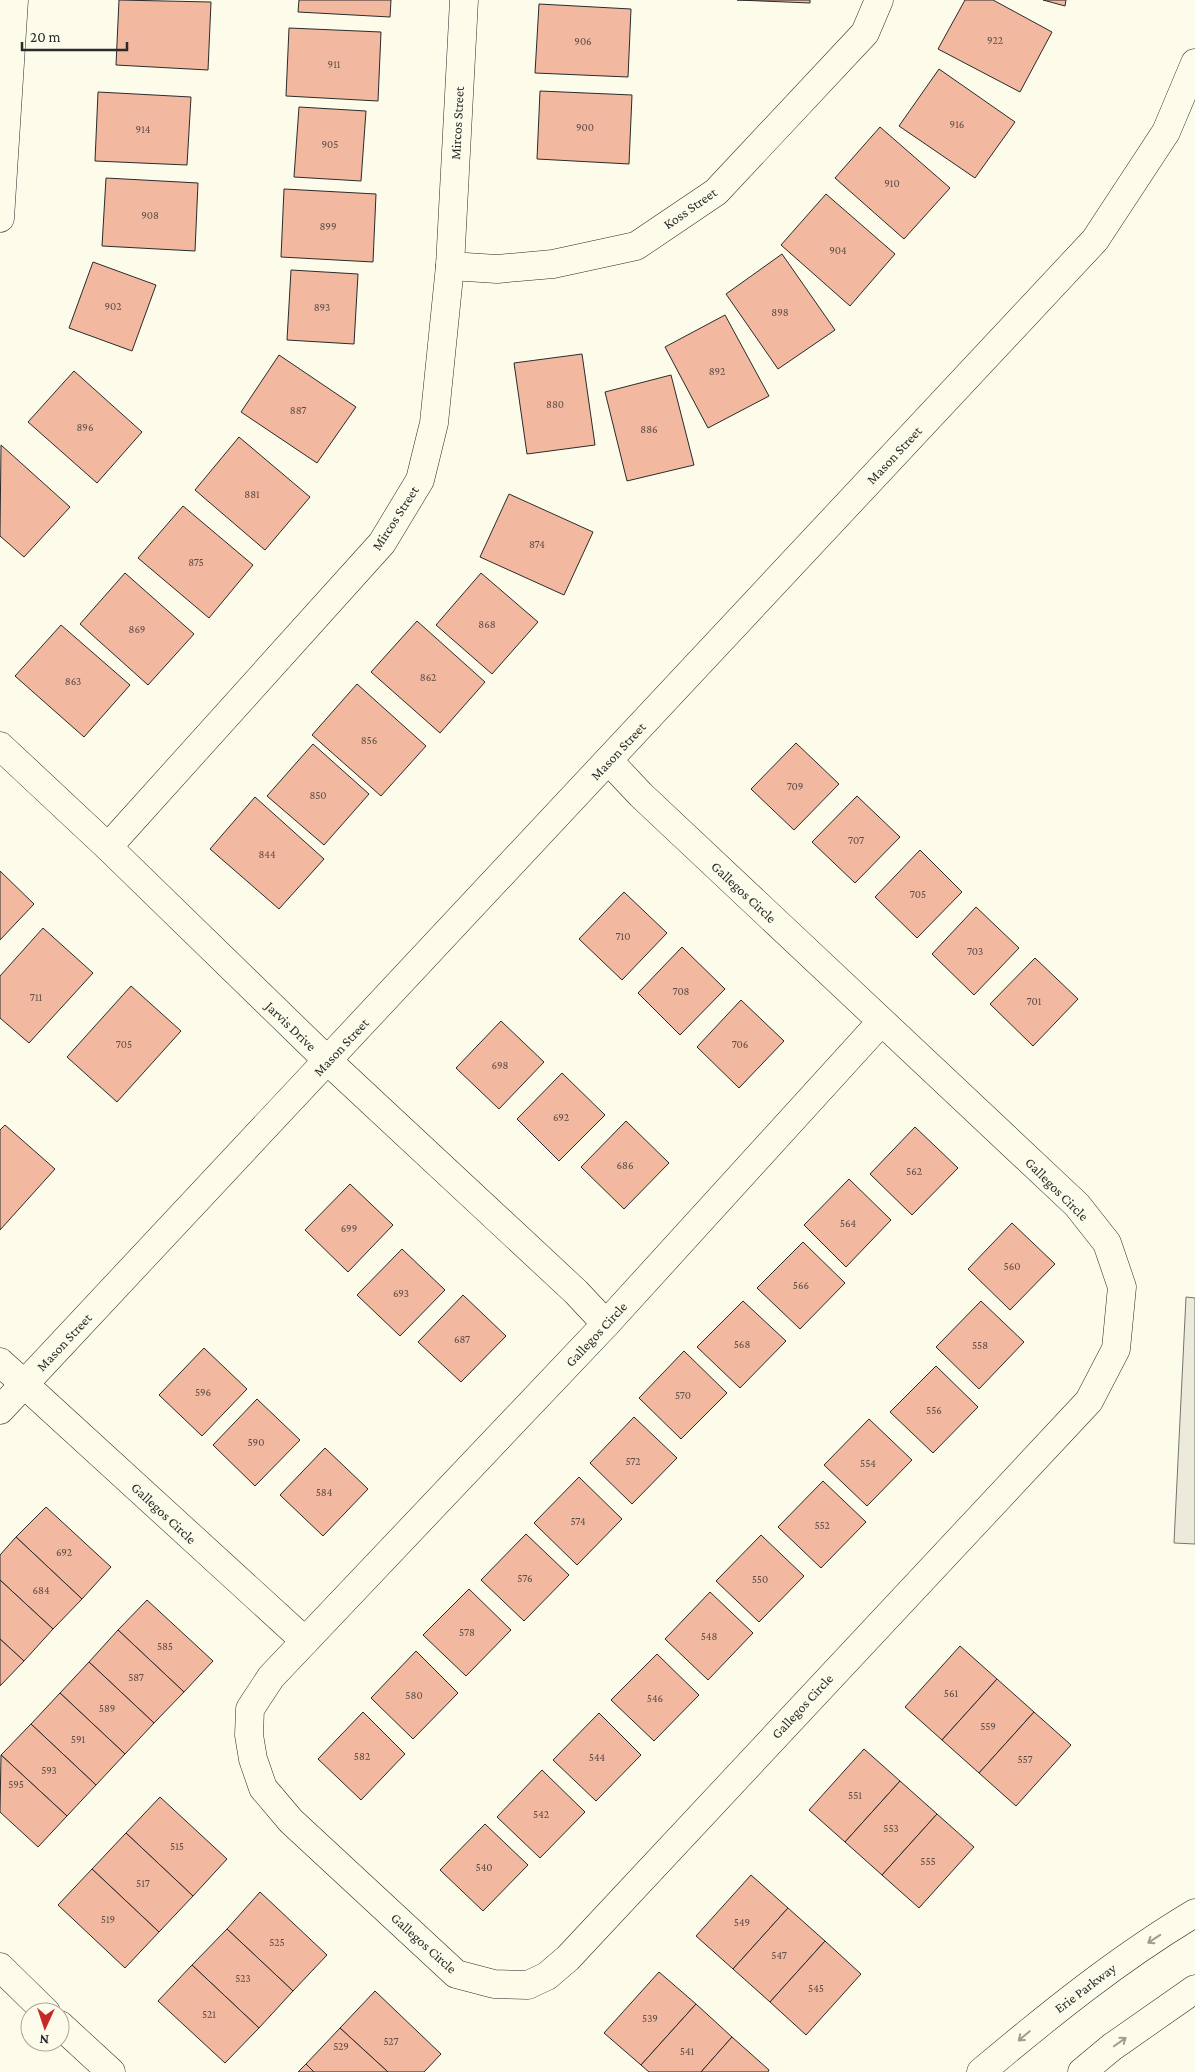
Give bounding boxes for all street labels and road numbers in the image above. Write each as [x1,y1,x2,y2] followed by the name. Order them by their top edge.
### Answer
[447,85,467,160] street label: Mircos Street
[660,184,720,232] street label: Koss Street
[863,422,925,487] street label: Mason Street
[368,482,422,553] street label: Mircos Street
[587,718,649,783] street label: Mason Street
[708,858,780,926] street label: Gallegos Circle
[261,997,320,1054] street label: Jarvis Drive
[310,1014,372,1079] street label: Mason Street
[1022,1154,1092,1224] street label: Gallegos Circle
[562,1298,630,1370] street label: Gallegos Circle
[33,1309,95,1374] street label: Mason Street
[128,1479,200,1547] street label: Gallegos Circle
[768,1670,836,1742] street label: Gallegos Circle
[388,1909,460,1977] street label: Gallegos Circle
[1051,1959,1119,2016] street label: Erie Parkway

